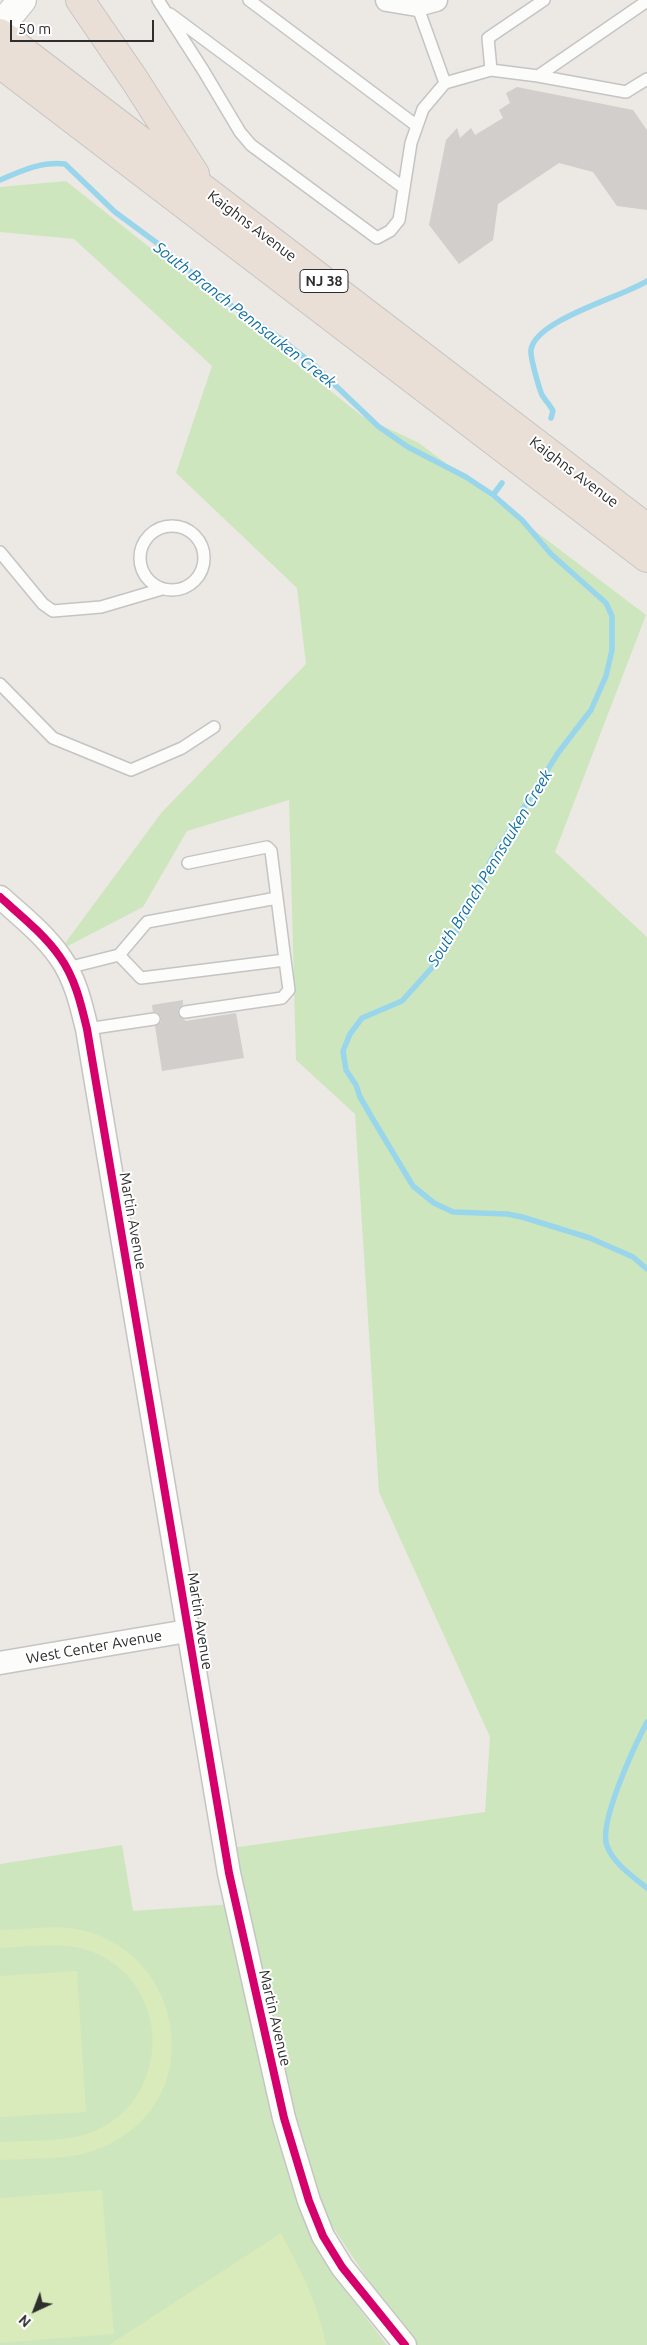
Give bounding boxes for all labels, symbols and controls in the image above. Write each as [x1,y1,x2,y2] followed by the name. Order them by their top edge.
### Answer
[12,10,156,42] scale bar
[18,20,51,37] text: 50 m
[204,187,300,265] street label: Kaighns Avenue
[150,238,340,392] water label: South Branch Pennsauken Creek
[300,270,348,292] road number: NJ 38
[526,433,622,511] street label: Kaighns Avenue
[424,766,556,970] water label: South Branch Pennsauken Creek
[116,1171,150,1271] street label: Martin Avenue
[183,1571,217,1671] street label: Martin Avenue
[25,1626,163,1668] street label: West Center Avenue
[255,1968,295,2068] street label: Martin Avenue
[10,2285,60,2335] north arrow
[15,2312,34,2330] text: N

